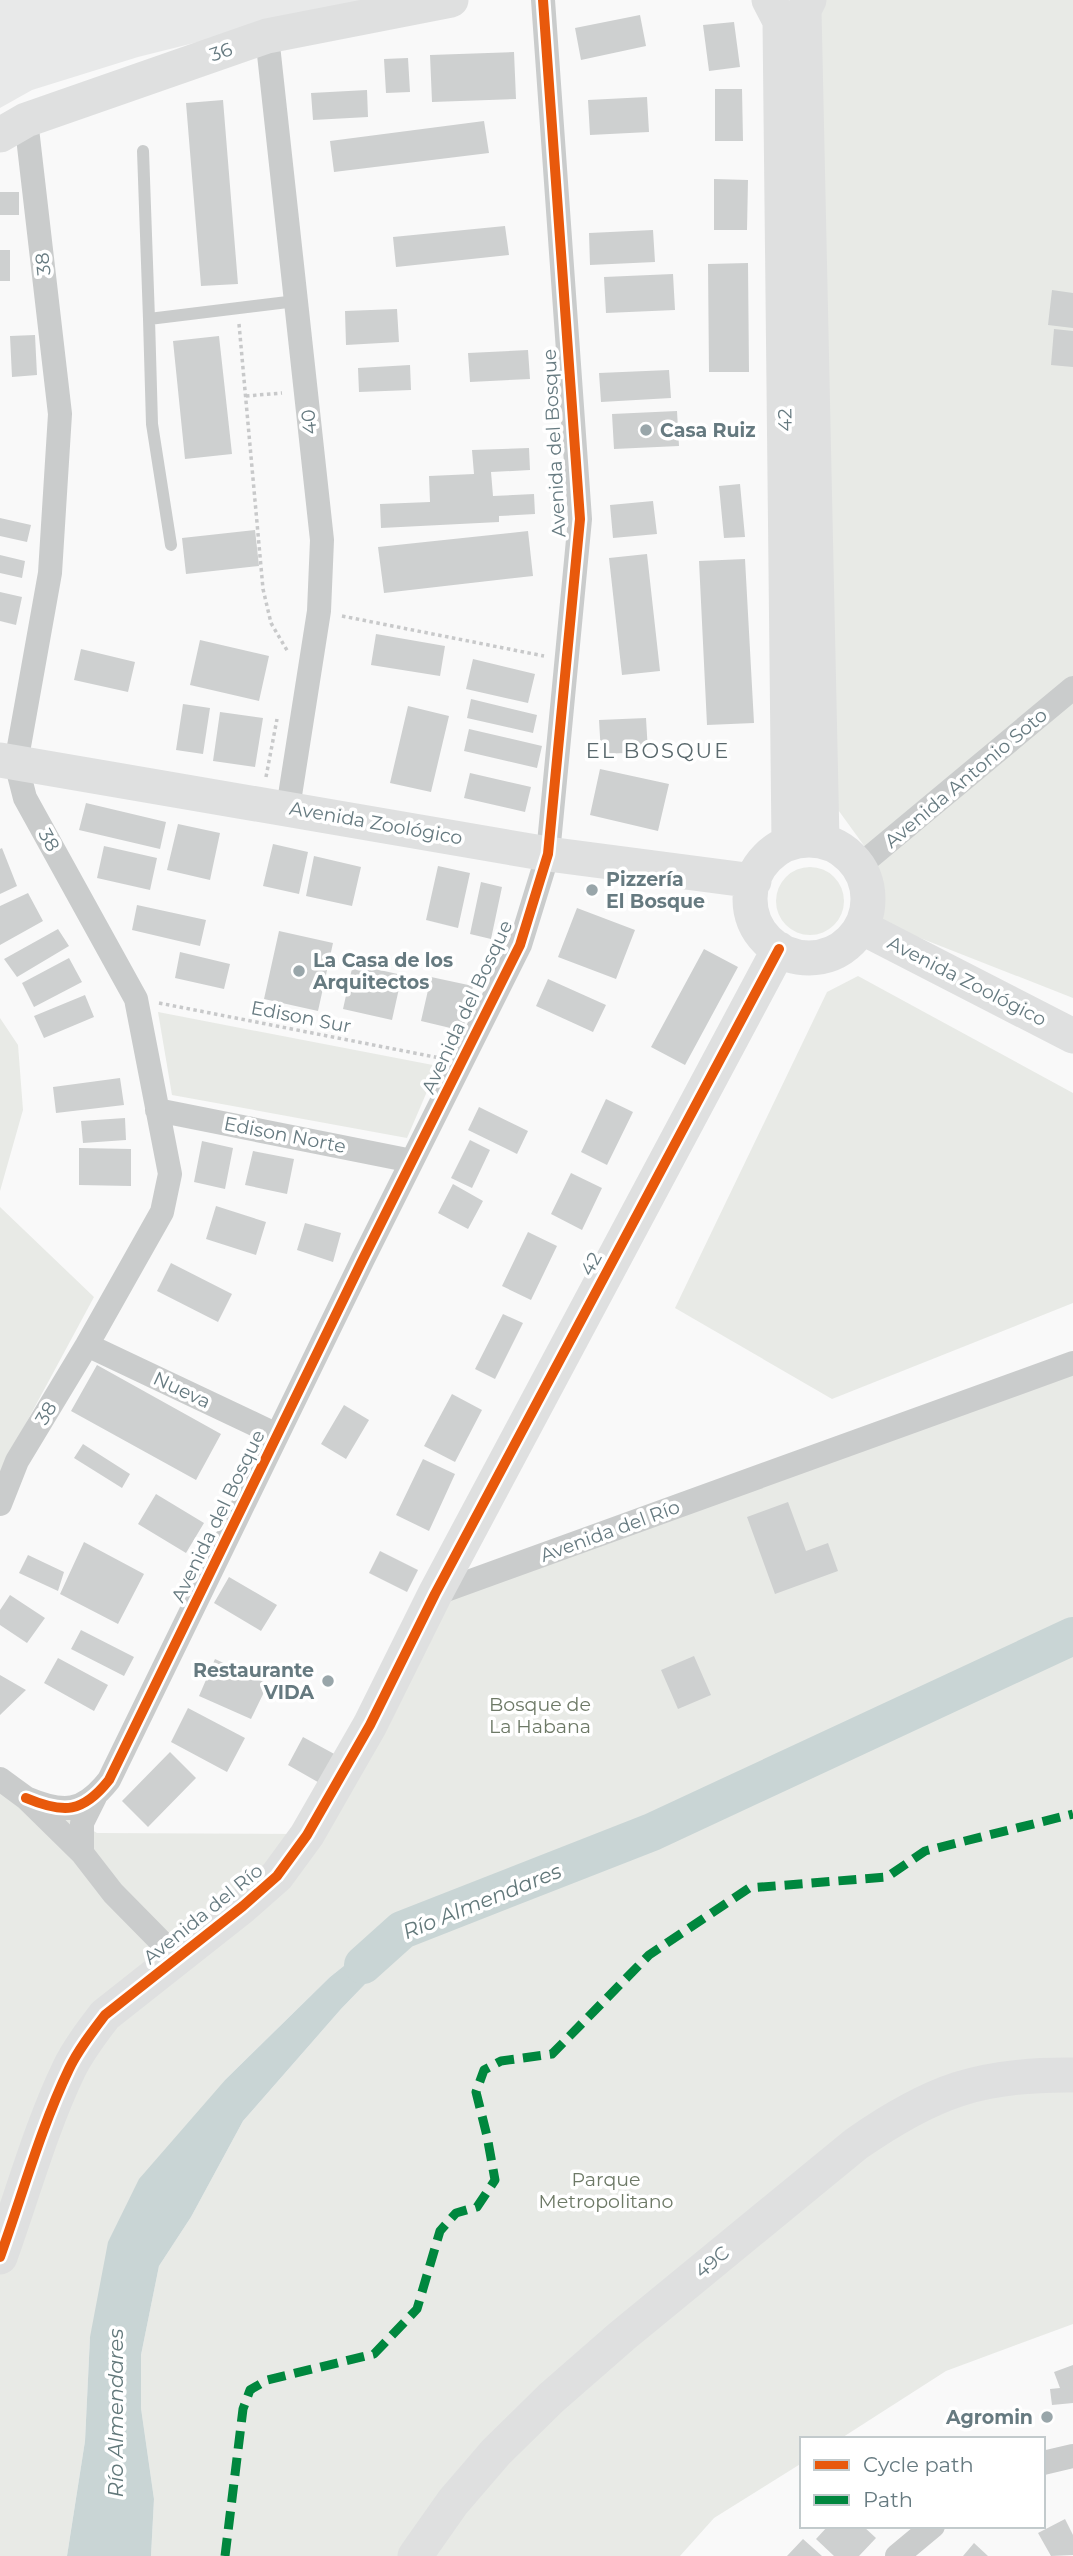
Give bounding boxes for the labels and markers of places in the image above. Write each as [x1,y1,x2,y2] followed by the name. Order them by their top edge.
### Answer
[660,419,756,442] place label: Casa Ruiz
[638,422,654,438] marker: Casa Ruiz
[606,868,705,913] place label: Pizzería El Bosque
[584,882,600,898] marker: Pizzería El Bosque
[312,949,453,994] place label: La Casa de los Arquitectos
[291,963,307,979] marker: La Casa de los Arquitectos
[193,1659,314,1704] place label: Restaurante VIDA
[320,1673,336,1689] marker: Restaurante VIDA
[945,2406,1033,2429] place label: Agromin
[1039,2409,1055,2425] marker: Agromin

